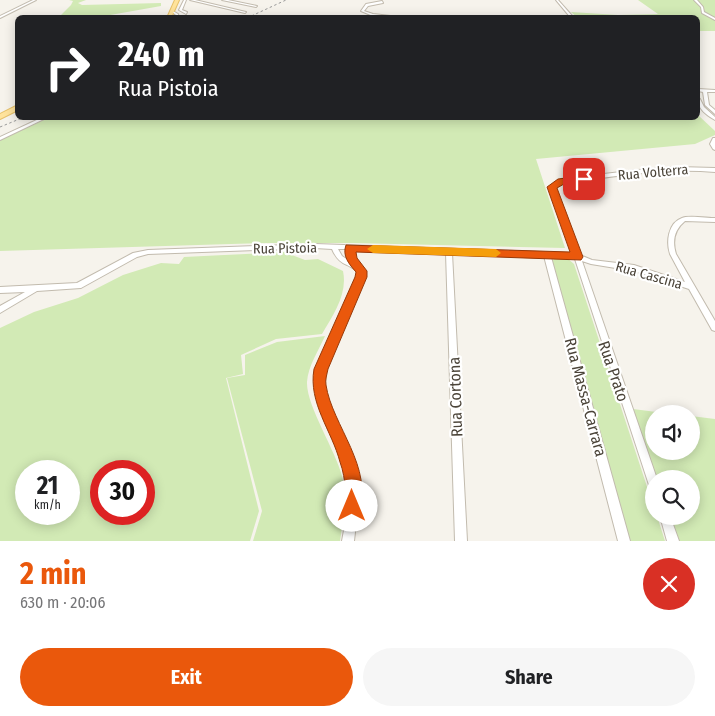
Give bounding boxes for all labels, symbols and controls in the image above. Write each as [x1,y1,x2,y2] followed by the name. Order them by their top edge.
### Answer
[118,33,205,75] text: 240 m
[35,35,100,100] icon: right
[118,75,219,102] text: Rua Pistoia
[563,158,605,200] pin
[617,161,689,184] street label: Rua Volterra
[570,165,598,193] icon: arrive
[253,239,317,258] street label: Rua Pistoia
[614,258,684,293] street label: Rua Cascina
[561,336,611,459] street label: Rua Massa-Carrara
[594,338,633,404] street label: Rua Prato
[445,356,466,437] street label: Rua Cortona
[645,405,700,525] map controls
[645,405,700,460] button: sound
[90,460,155,525] speed limit sign: 30
[645,470,700,525] button: search
[37,471,58,501] text: 21
[325,479,377,531] position arrow
[34,498,61,512] text: km/h
[20,556,87,592] text: 2 min
[643,558,695,610] button: close
[20,593,105,612] text: 630 m · 20:06
[20,648,353,706] button: Exit
[363,648,695,706] button: Share

